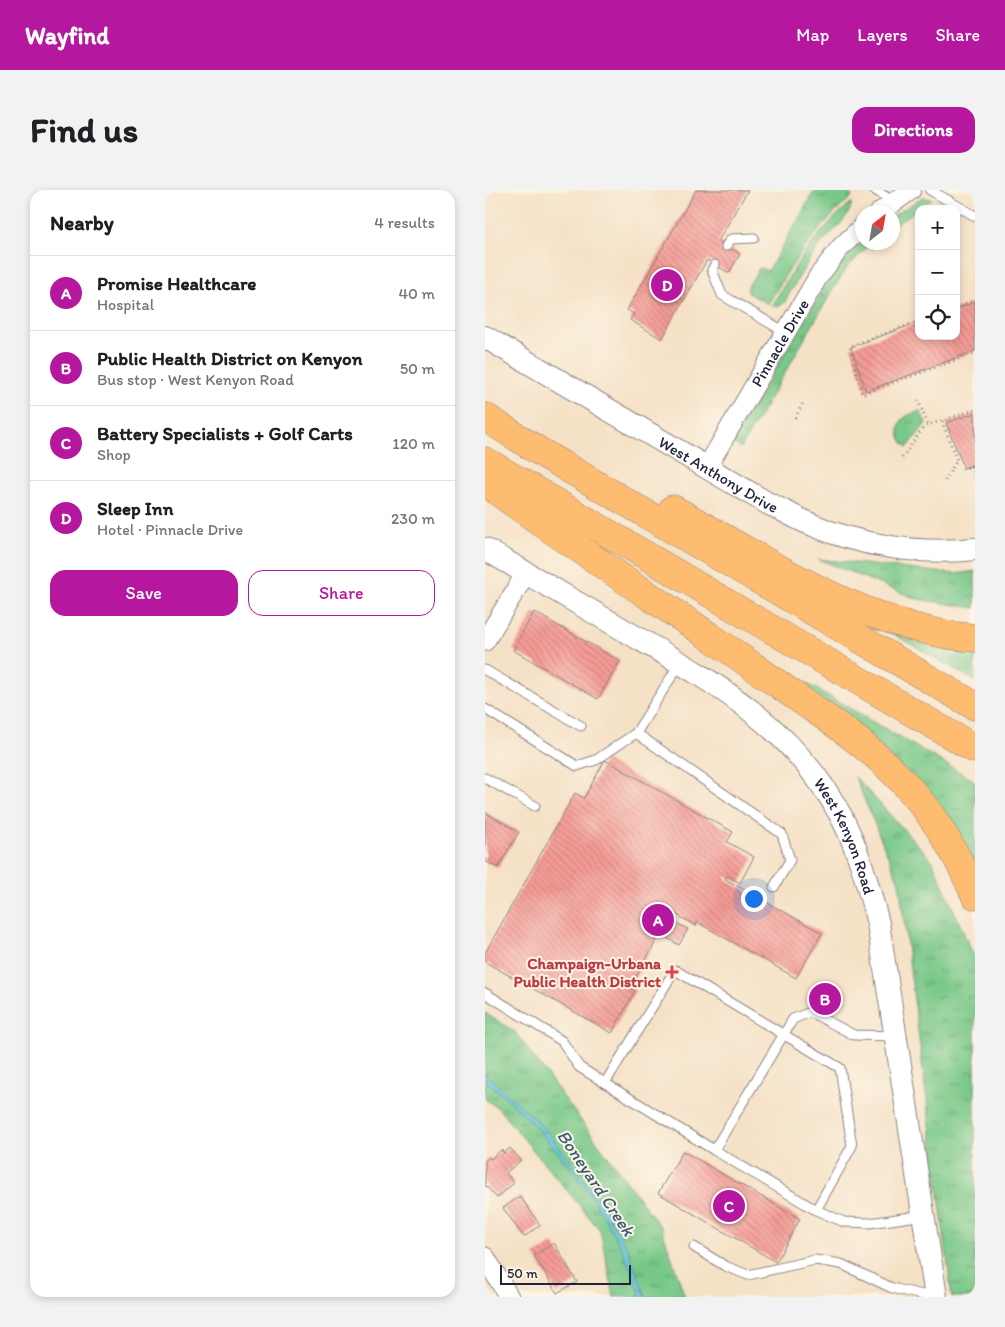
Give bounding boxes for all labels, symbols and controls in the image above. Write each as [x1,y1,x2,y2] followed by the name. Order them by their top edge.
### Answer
[25,21,109,50] text: Wayfind
[796,24,829,46] text: Map
[857,24,907,46] text: Layers
[935,24,980,46] text: Share
[852,107,975,153] button: Directions
[30,109,138,151] text: Find us
[855,205,900,250] north arrow
[915,205,960,340] map controls
[915,205,960,250] button: +
[50,210,114,235] text: Nearby
[374,213,435,232] text: 4 results
[915,250,960,295] button: −
[651,266,683,304] pin: D
[97,272,256,295] text: Promise Healthcare
[61,284,71,303] text: A
[398,284,435,303] text: 40 m
[97,295,154,314] text: Hospital
[915,295,960,340] button: locate
[747,296,813,390] street label: Pinnacle Drive
[97,347,362,370] text: Public Health District on Kenyon
[61,359,71,378] text: B
[400,359,435,378] text: 50 m
[97,370,294,389] text: Bus stop · West Kenyon Road
[97,422,353,445] text: Battery Specialists + Golf Carts
[655,432,782,517] street label: West Anthony Drive
[61,434,71,453] text: C
[392,434,435,453] text: 120 m
[97,445,131,464] text: Shop
[97,497,173,520] text: Sleep Inn
[61,509,71,528] text: D
[391,509,435,528] text: 230 m
[97,520,243,539] text: Hotel · Pinnacle Drive
[50,570,238,616] button: Save
[248,570,435,616] button: Share
[810,774,879,897] street label: West Kenyon Road
[741,886,767,912] your location
[642,901,674,939] pin: A
[514,954,661,991] place label: Champaign-Urbana Public Health District
[665,965,679,979] marker: Champaign-Urbana Public Health District
[809,980,841,1018] pin: B
[552,1126,641,1242] water label: Boneyard Creek
[713,1187,745,1225] pin: C
[500,1262,631,1285] scale bar
[507,1265,538,1282] text: 50 m

